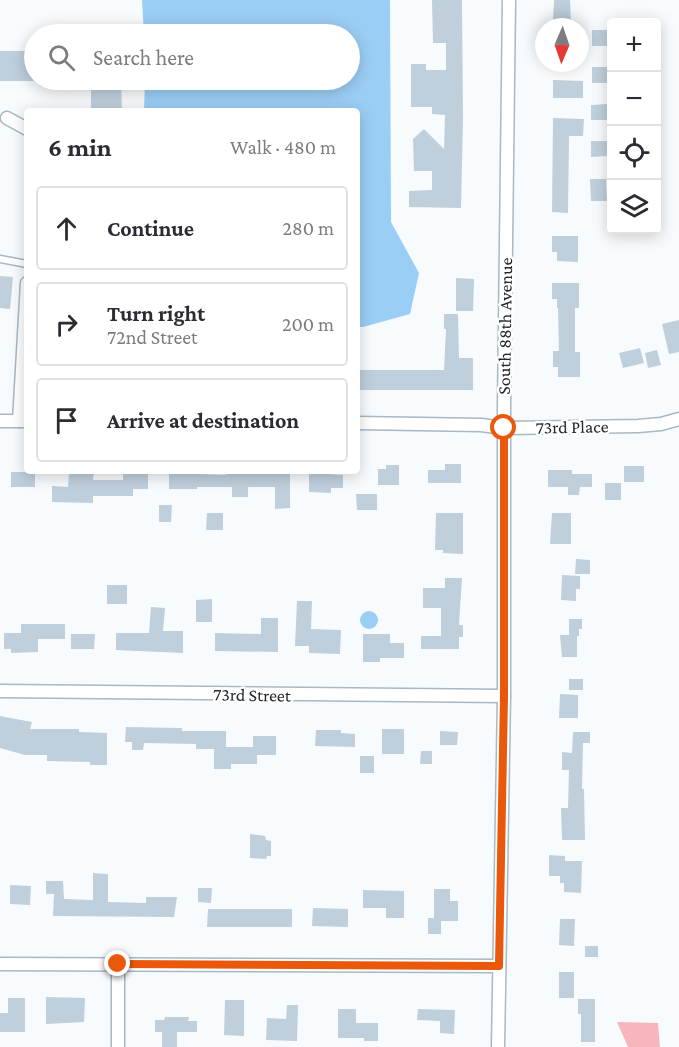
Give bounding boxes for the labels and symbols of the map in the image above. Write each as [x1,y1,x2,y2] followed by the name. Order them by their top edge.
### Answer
[535,18,589,72] north arrow
[494,257,516,395] street label: South 88th Avenue
[490,414,516,440] route start
[535,416,609,438] street label: 73rd Place
[213,684,292,706] street label: 73rd Street
[104,950,130,976] route end

